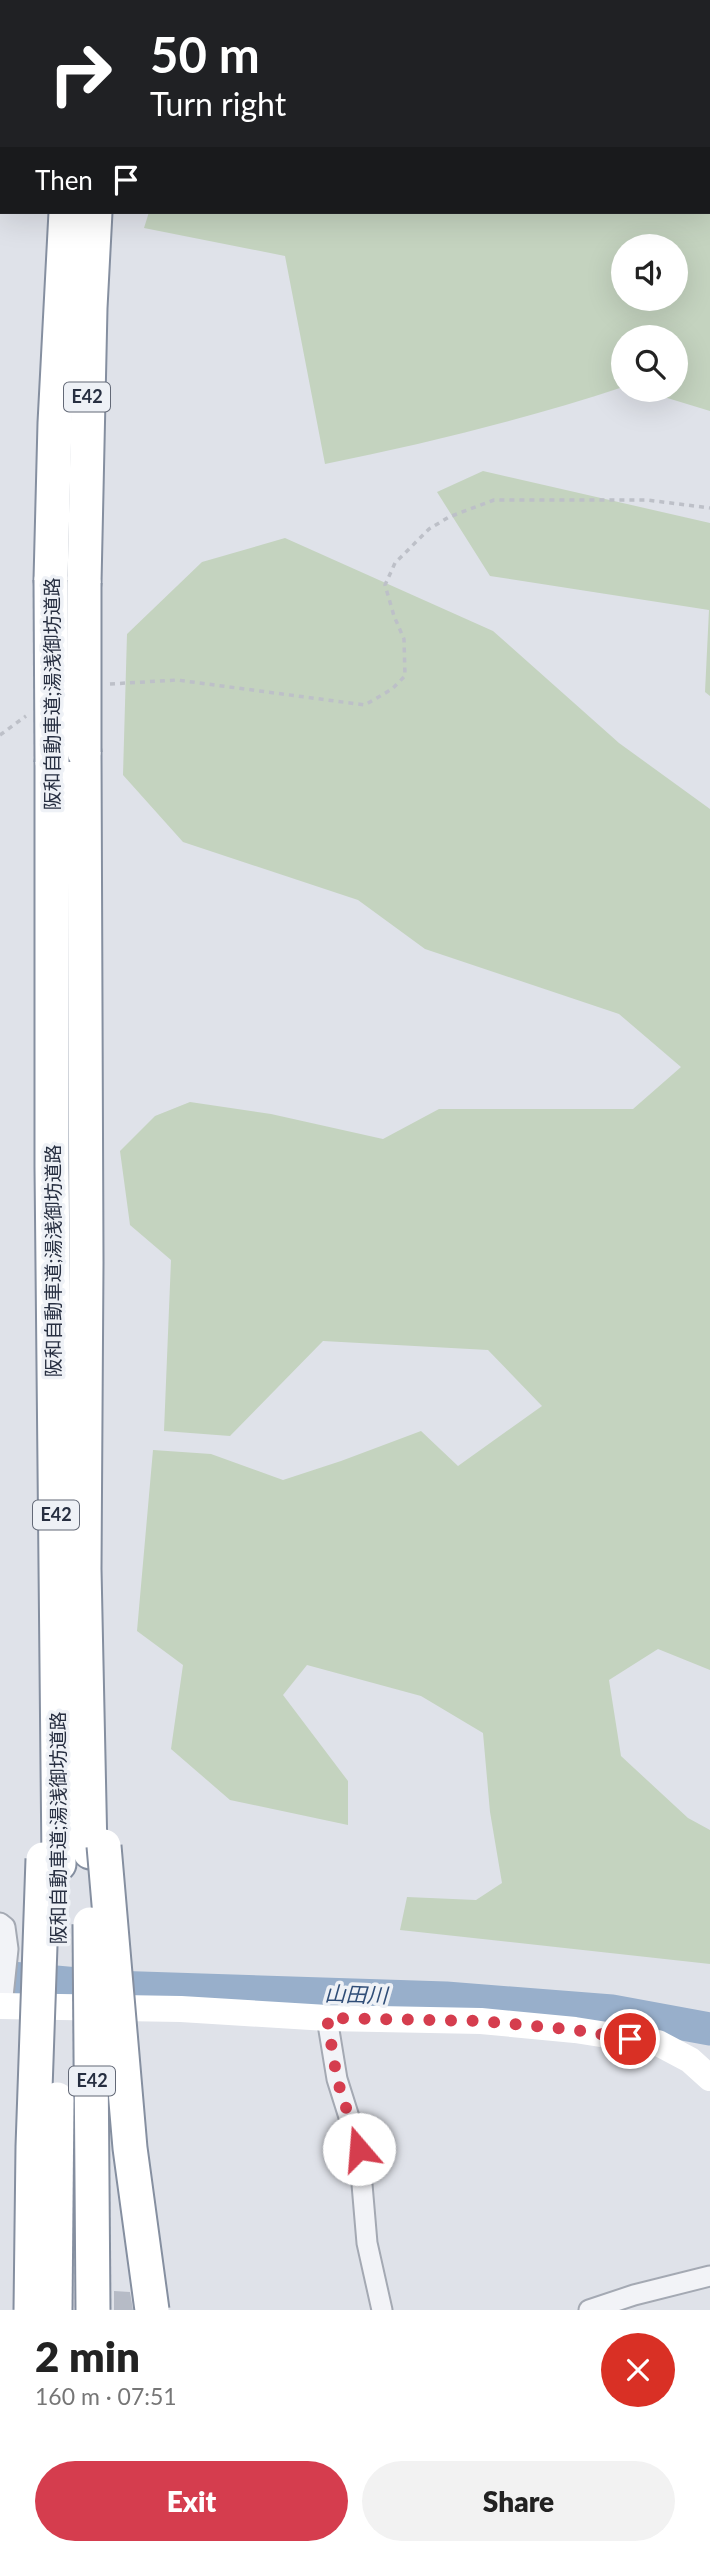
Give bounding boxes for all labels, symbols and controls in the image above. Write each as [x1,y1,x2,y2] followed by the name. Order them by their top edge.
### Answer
[150,25,260,83] text: 50 m
[35,28,126,119] icon: right
[150,84,286,123] text: Turn right
[107,161,145,199] icon: arrive
[35,164,93,196] text: Then
[611,234,688,402] map controls
[611,234,688,311] button: sound
[611,325,688,402] button: search
[64,382,110,412] road number: E42
[40,578,63,810] street label: 阪和自動車道;湯浅御坊道路
[41,1145,64,1377] street label: 阪和自動車道;湯浅御坊道路
[33,1500,79,1530] road number: E42
[46,1712,69,1944] street label: 阪和自動車道;湯浅御坊道路
[324,1980,390,2007] water label: 山田川
[600,2009,660,2069] pin
[611,2020,649,2058] icon: arrive
[69,2066,115,2096] road number: E42
[322,2112,396,2186] position arrow
[35,2331,140,2381] text: 2 min
[601,2333,675,2407] button: close
[35,2382,177,2410] text: 160 m · 07:51
[35,2461,348,2541] button: Exit
[362,2461,675,2541] button: Share

